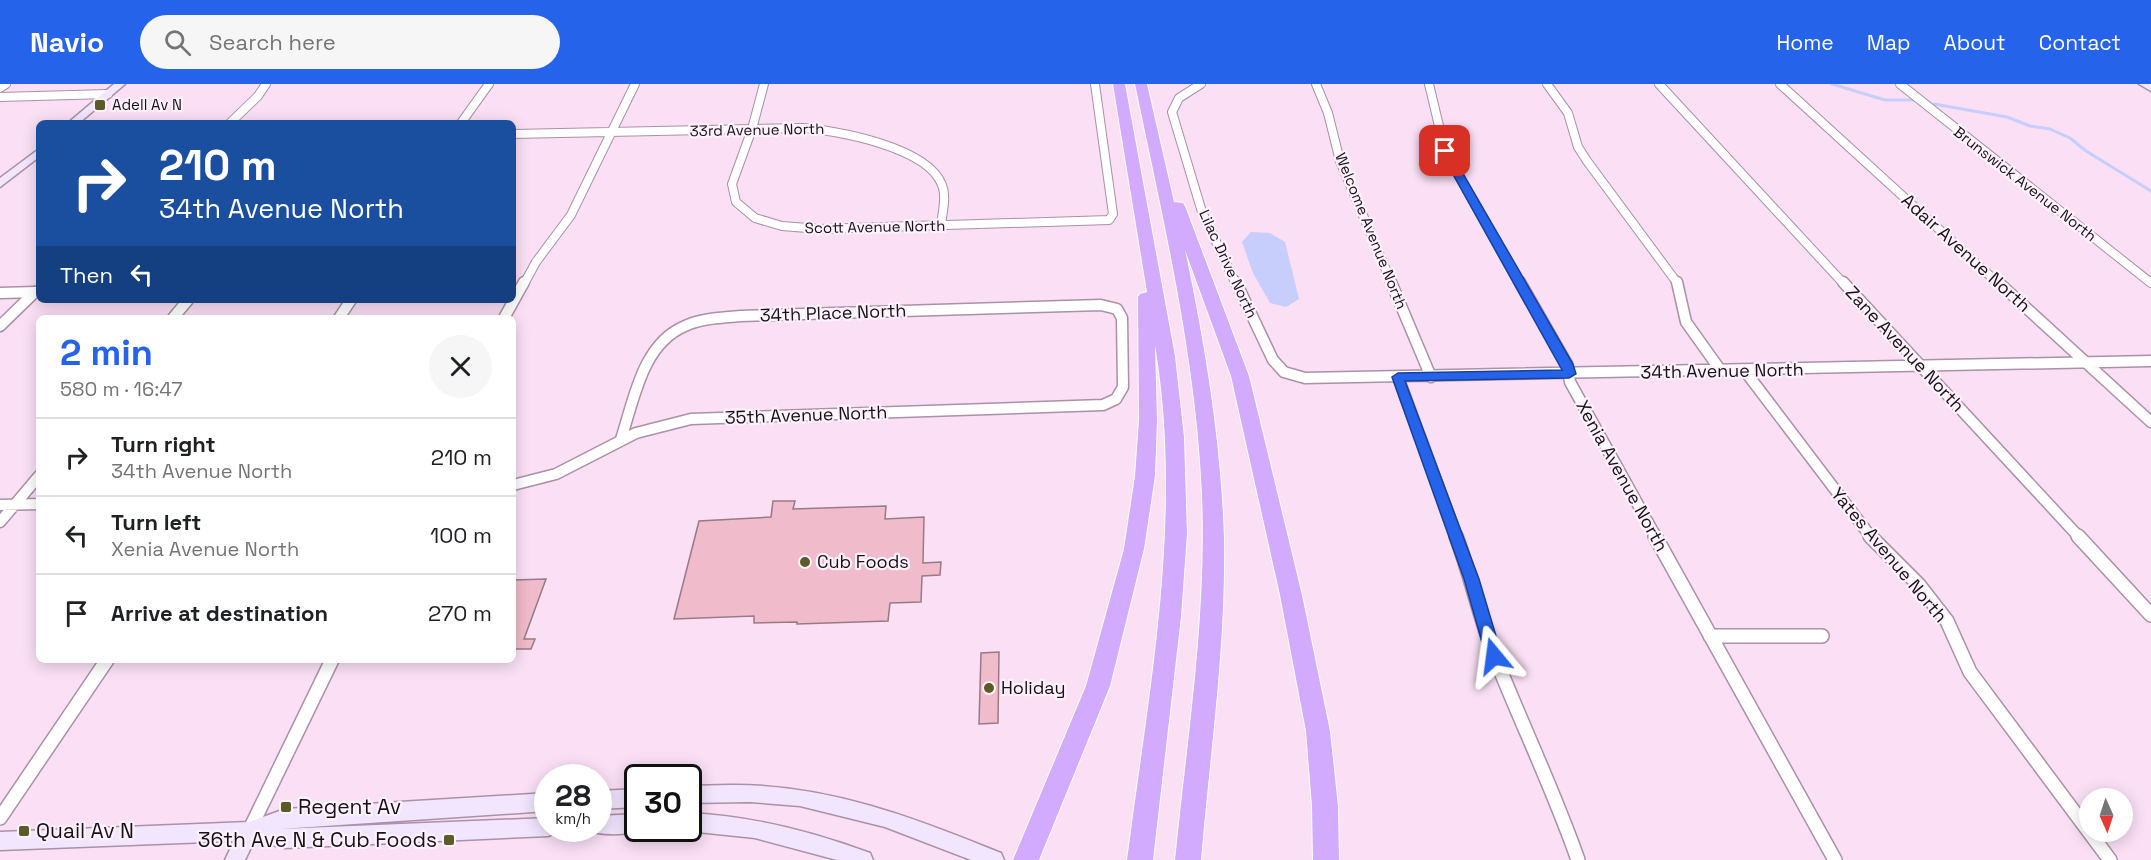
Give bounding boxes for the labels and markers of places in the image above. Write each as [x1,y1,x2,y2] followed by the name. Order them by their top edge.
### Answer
[112,95,182,114] place label: Adell Av N
[93,98,107,112] marker: Adell Av N
[1419,125,1470,176] pin
[817,550,909,573] place label: Cub Foods
[798,555,812,569] marker: Cub Foods
[1001,676,1065,699] place label: Holiday
[982,681,996,695] marker: Holiday
[298,793,401,820] place label: Regent Av
[279,800,293,814] marker: Regent Av
[36,817,134,844] place label: Quail Av N
[17,824,31,838] marker: Quail Av N
[198,826,437,853] place label: 36th Ave N & Cub Foods
[442,833,456,847] marker: 36th Ave N & Cub Foods

